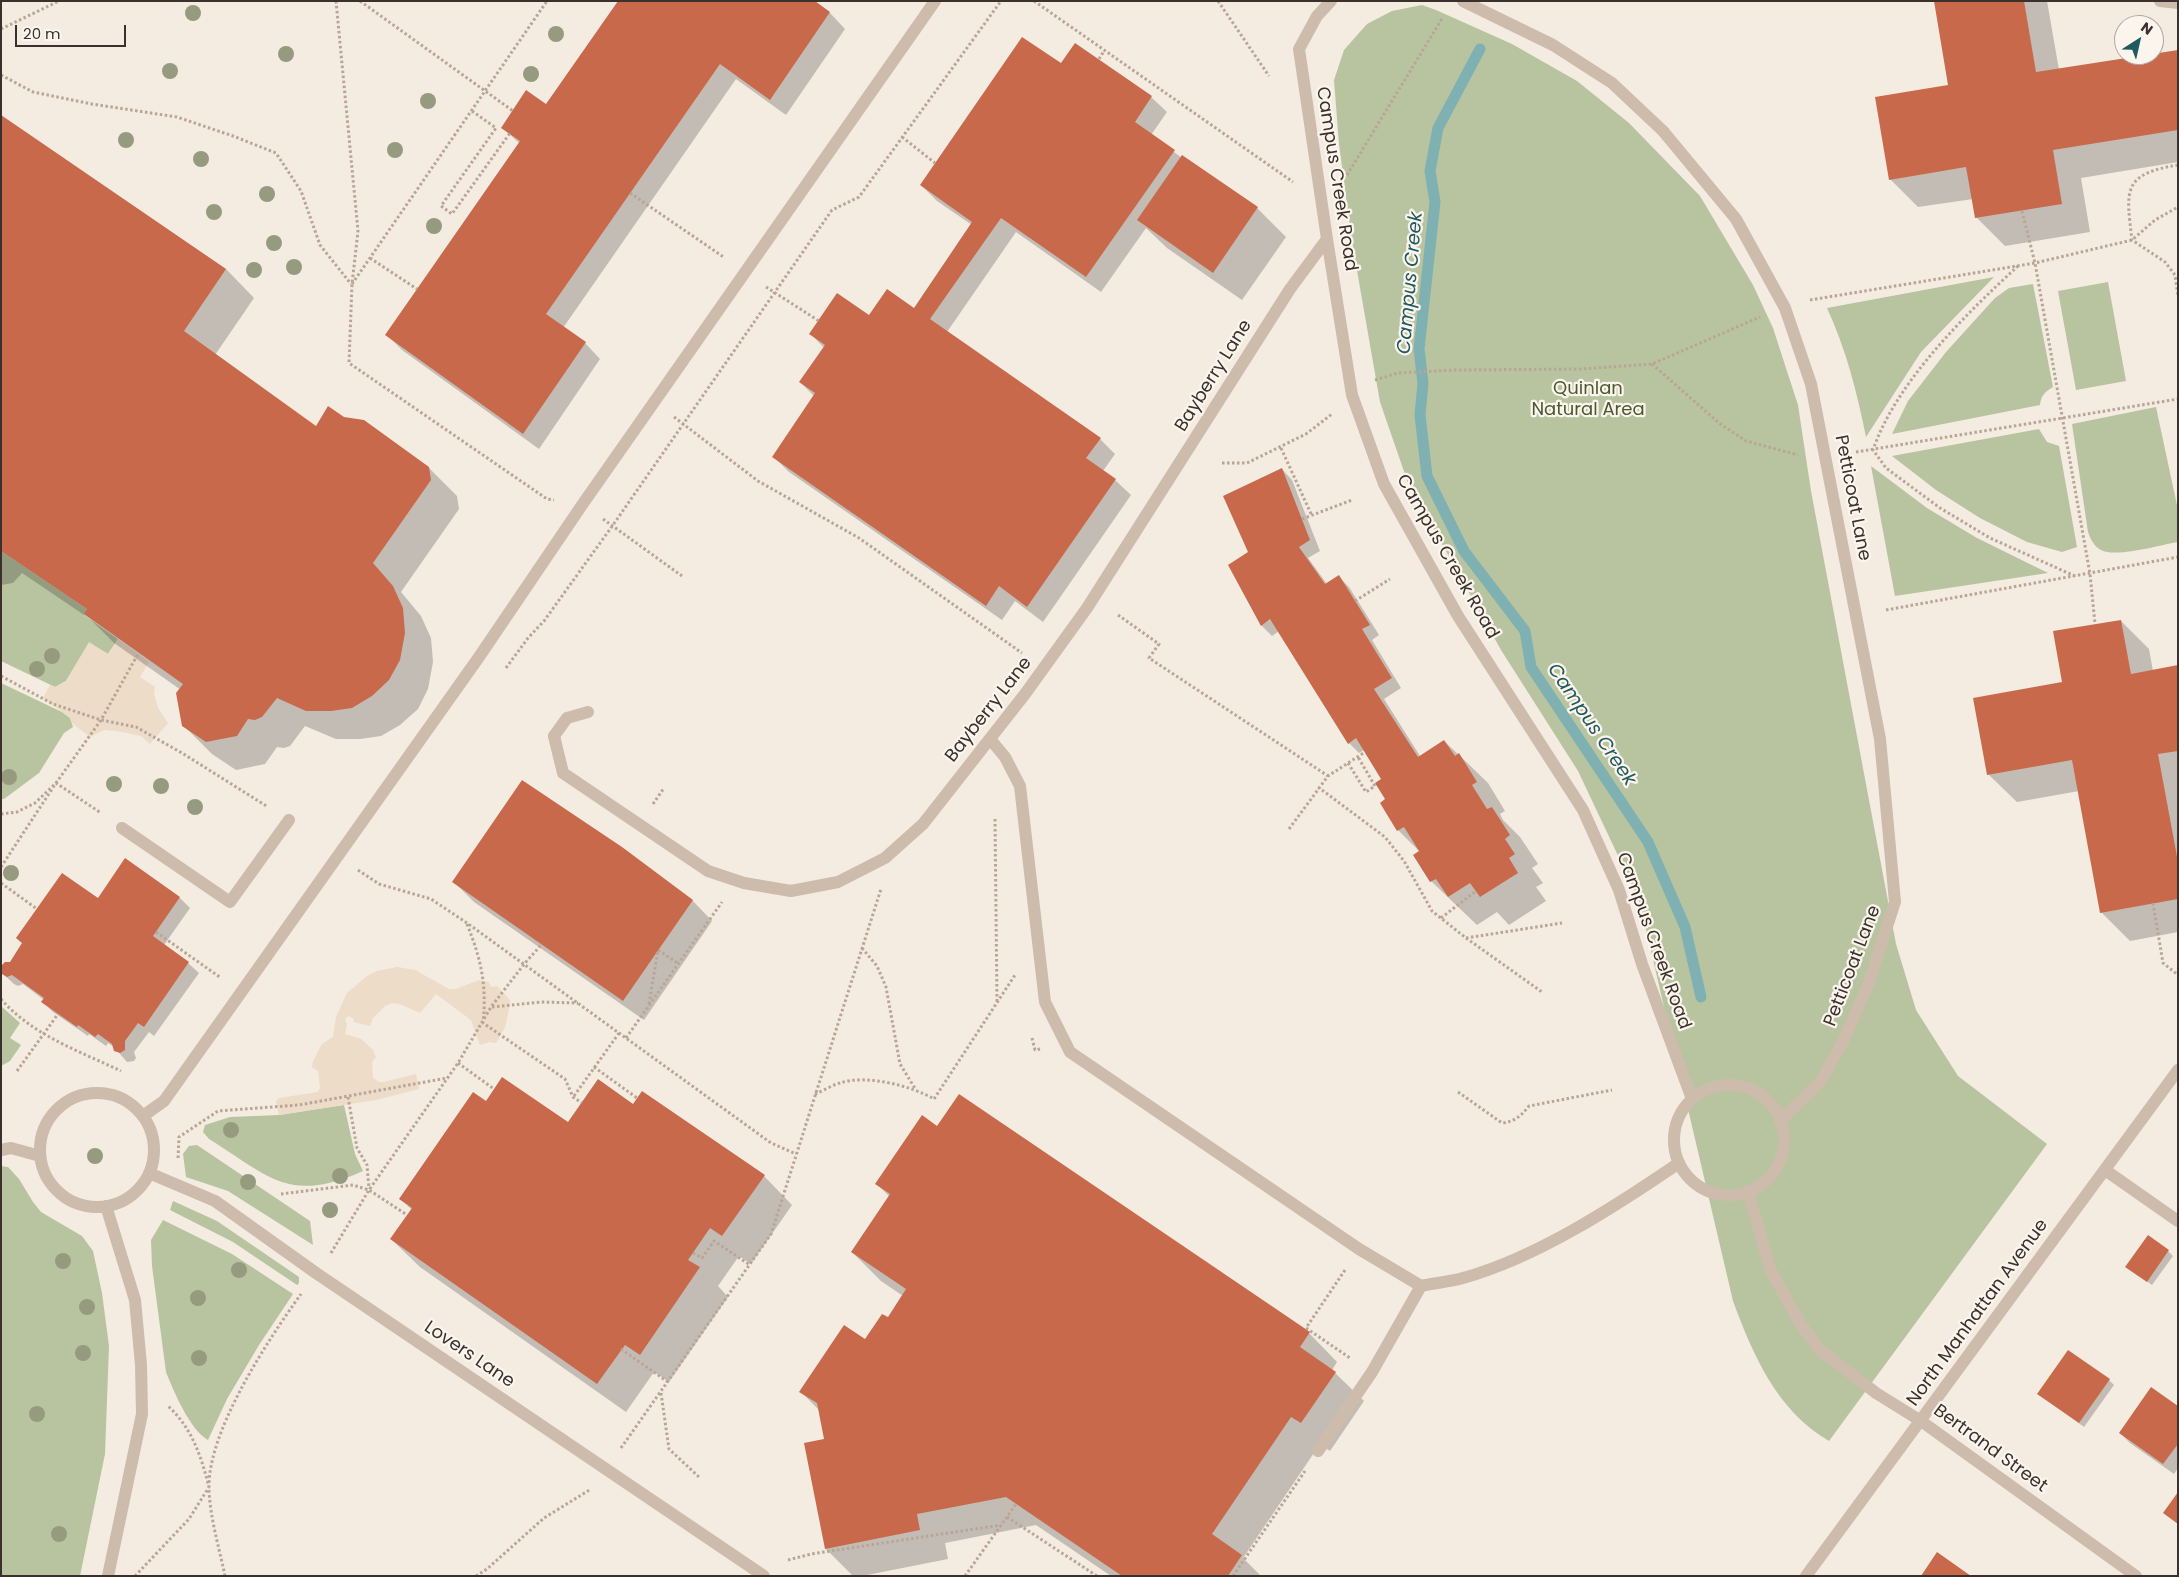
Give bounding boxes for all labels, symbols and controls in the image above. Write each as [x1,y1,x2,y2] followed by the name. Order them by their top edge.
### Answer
[18,15,129,47] scale bar
[2114,15,2164,65] north arrow
[2137,17,2157,40] text: N
[23,23,61,44] text: 20 m
[1311,85,1361,273] street label: Campus Creek Road
[1393,211,1429,355] water label: Campus Creek
[1171,316,1257,436] street label: Bayberry Lane
[1531,378,1645,420] park label: Quinlan Natural Area
[1829,433,1875,563] street label: Petticoat Lane
[1391,471,1503,643] street label: Campus Creek Road
[941,653,1037,767] street label: Bayberry Lane
[1542,659,1640,791] water label: Campus Creek
[1611,850,1695,1032] street label: Campus Creek Road
[1820,903,1886,1029] street label: Petticoat Lane
[1903,1215,2053,1411] street label: North Manhattan Avenue
[420,1317,518,1393] street label: Lovers Lane
[1929,1400,2051,1498] street label: Bertrand Street

